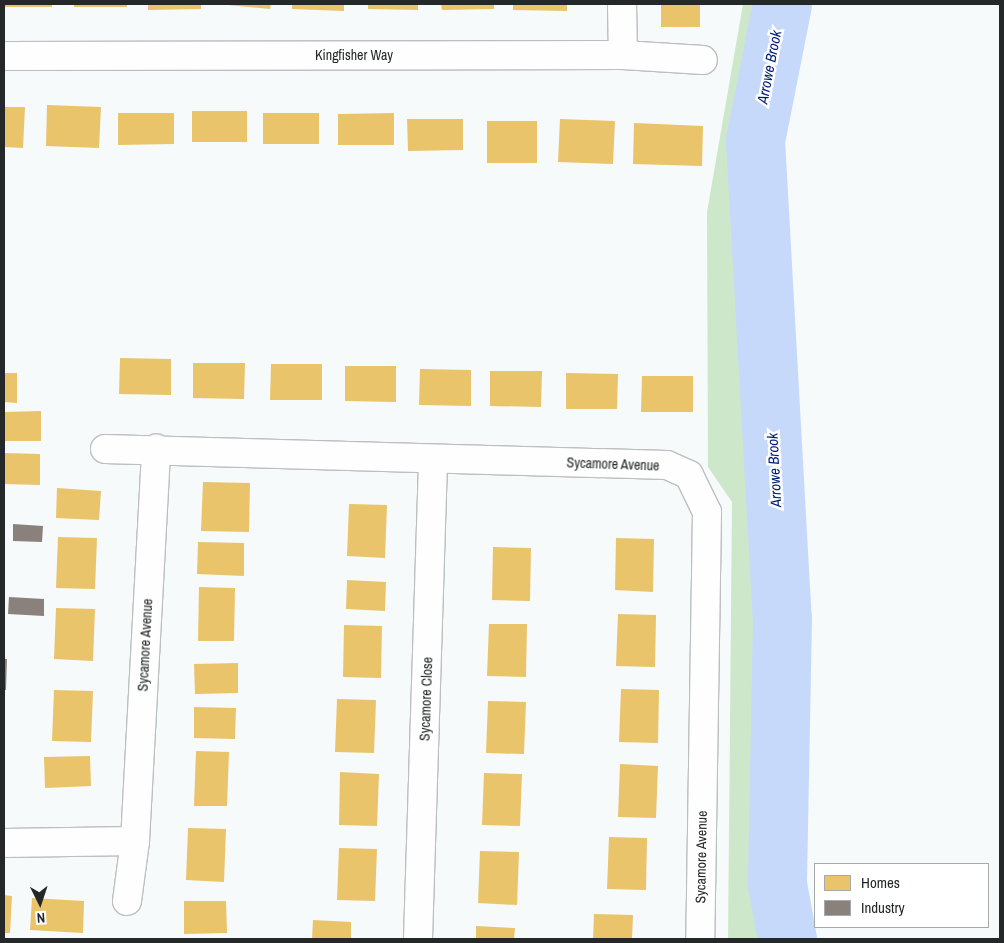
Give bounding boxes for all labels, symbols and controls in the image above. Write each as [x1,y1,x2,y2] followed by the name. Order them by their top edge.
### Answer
[753,29,785,105] water label: Arrowe Brook
[315,47,393,63] street label: Kingfisher Way
[763,432,785,508] water label: Arrowe Brook
[566,454,660,474] street label: Sycamore Avenue
[134,598,156,692] street label: Sycamore Avenue
[416,657,436,741] street label: Sycamore Close
[692,810,710,904] street label: Sycamore Avenue
[814,863,989,928] legend
[861,872,900,893] text: Homes
[15,878,65,928] north arrow
[861,897,905,918] text: Industry
[36,909,46,927] text: N

